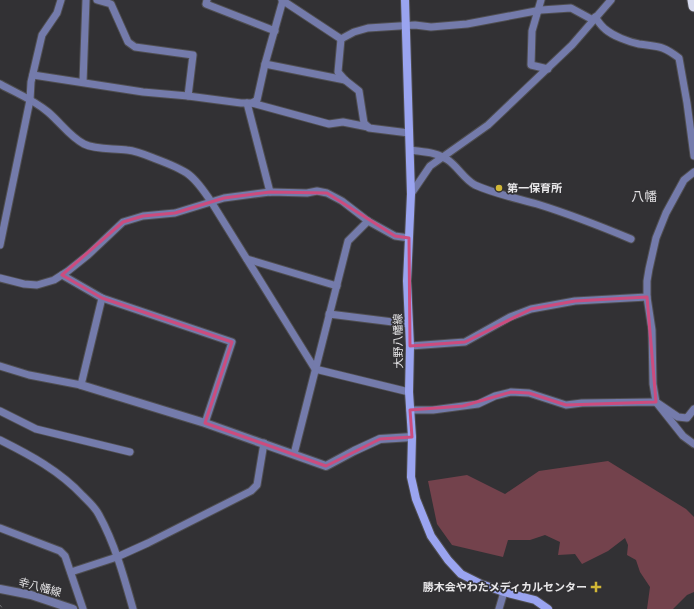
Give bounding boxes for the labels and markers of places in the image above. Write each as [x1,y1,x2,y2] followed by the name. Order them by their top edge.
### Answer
[507,182,562,195] place label: 第一保育所
[494,183,504,193] marker: 第一保育所
[423,581,587,594] place label: 勝木会やわたメディカルセンター
[590,581,602,593] marker: 勝木会やわたメディカルセンター

